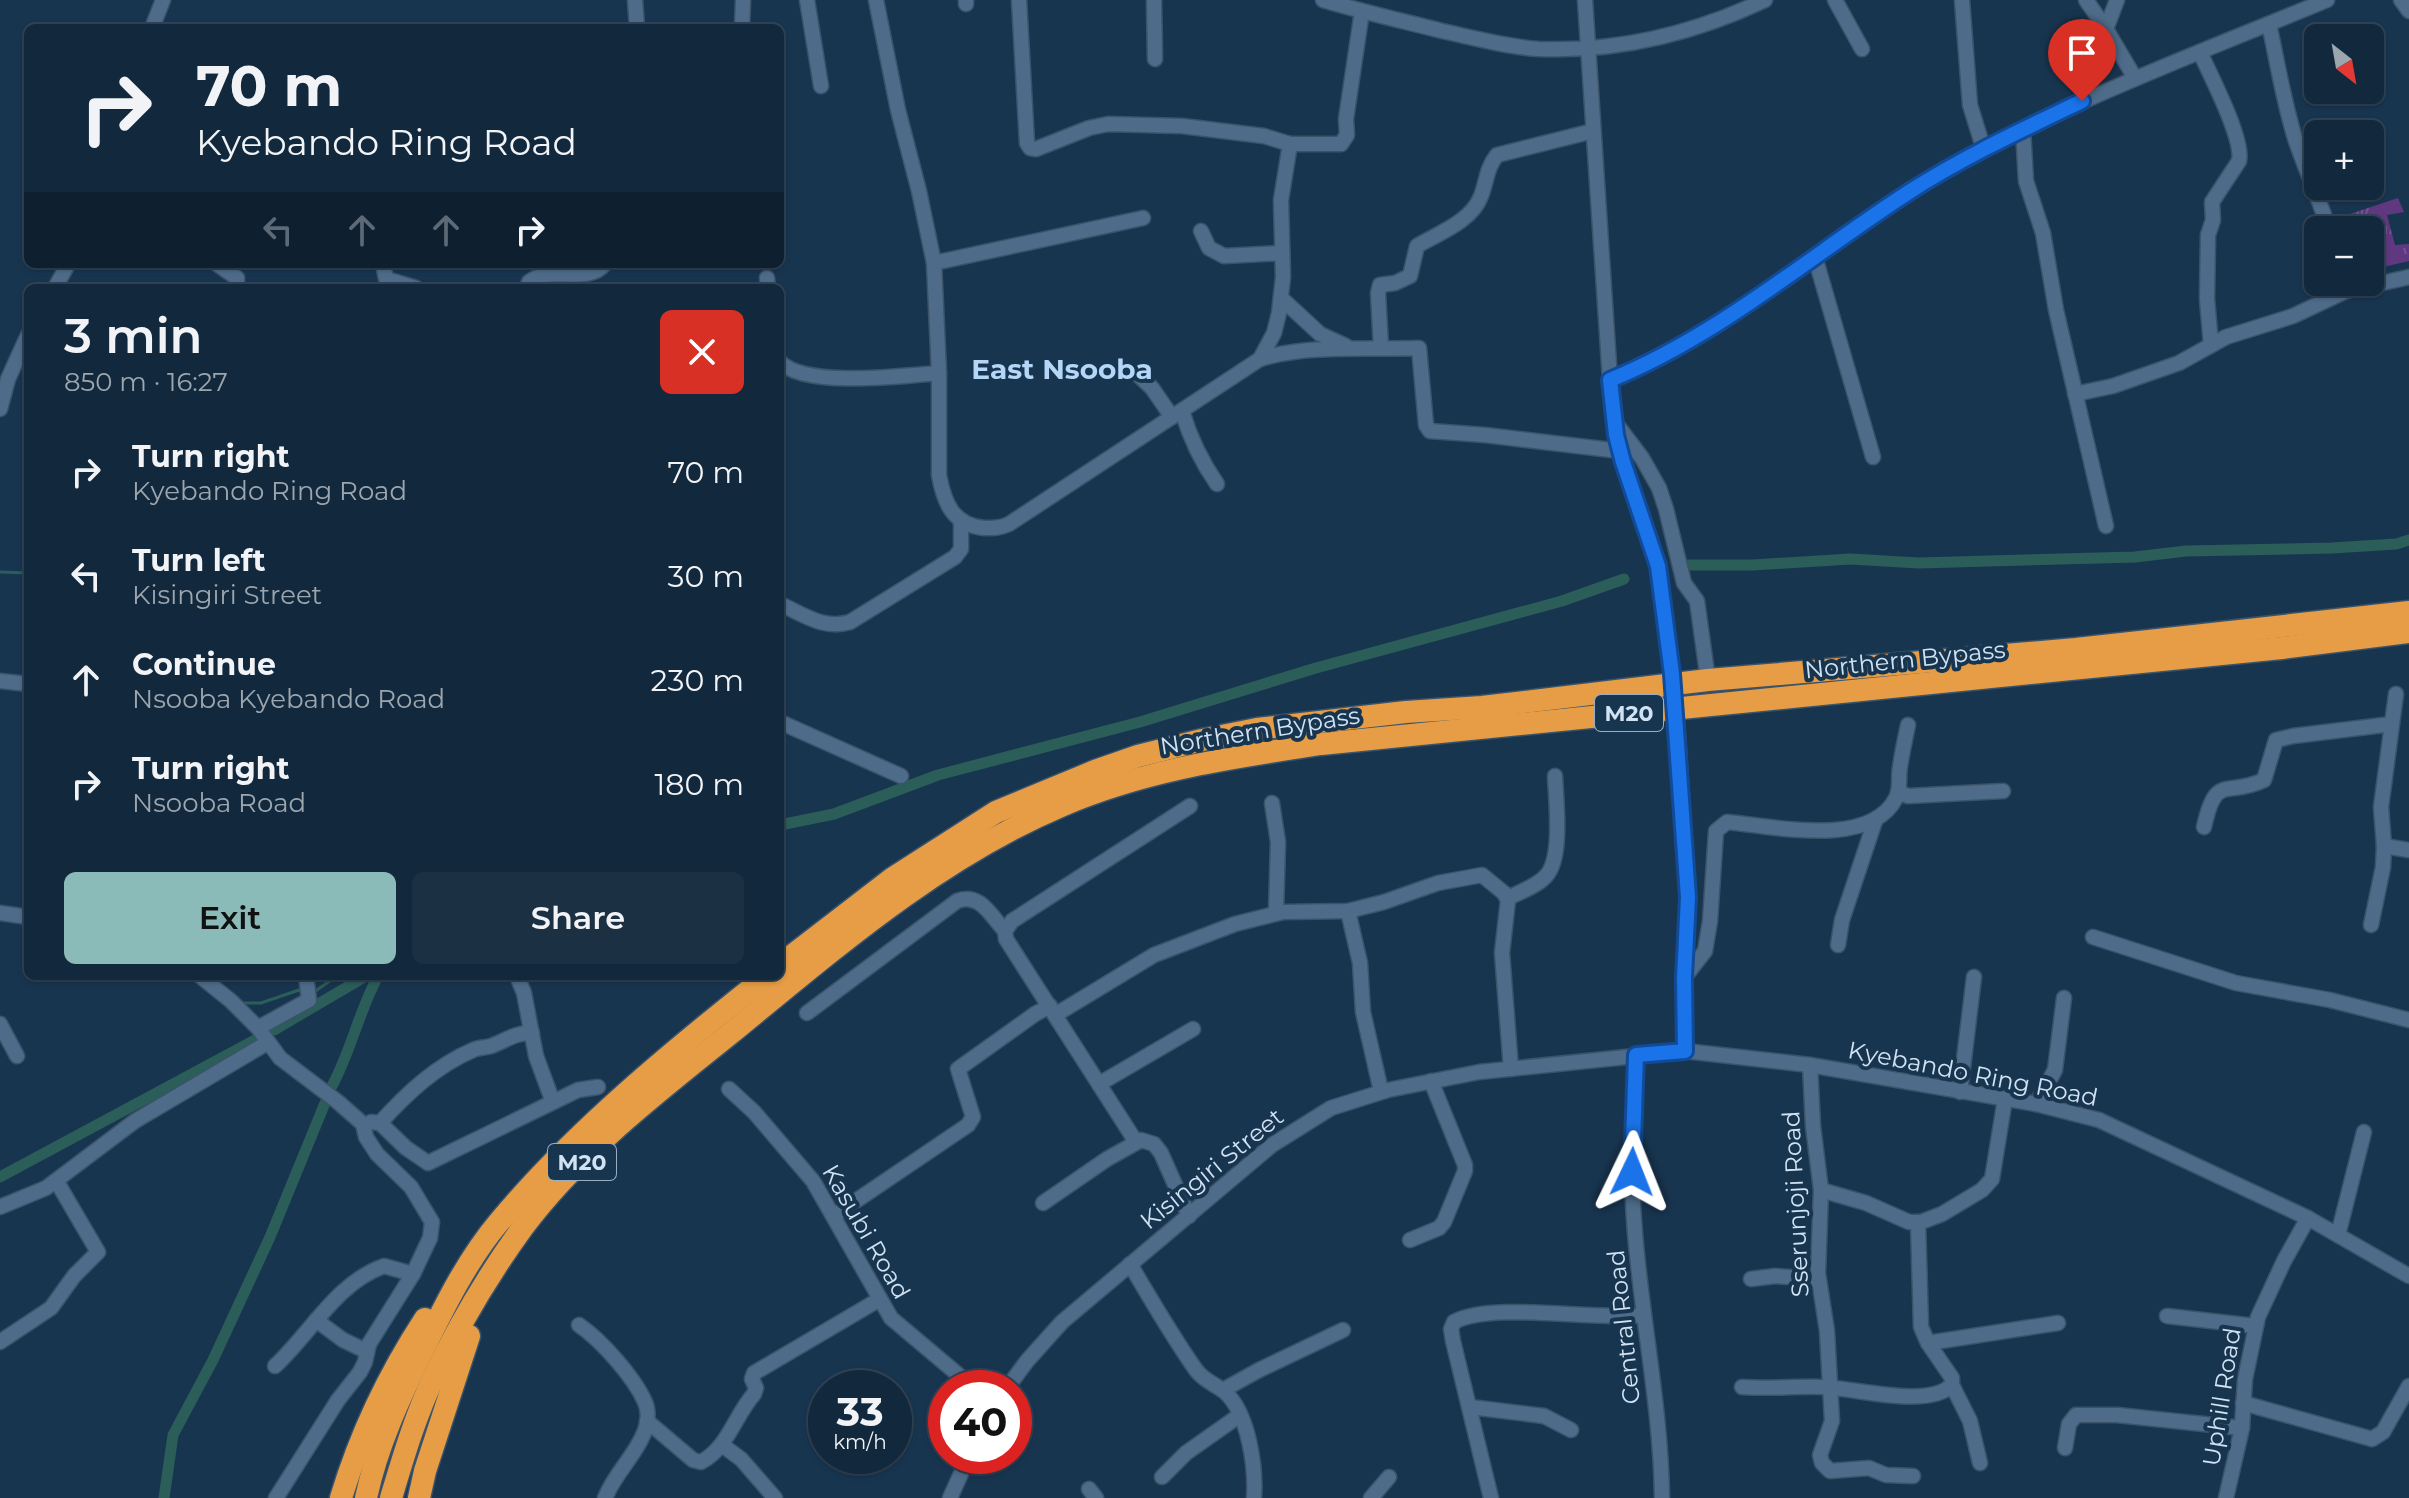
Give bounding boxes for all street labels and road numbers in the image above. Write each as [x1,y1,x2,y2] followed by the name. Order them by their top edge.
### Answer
[1803,635,2007,684] street label: Northern Bypass
[1595,695,1663,731] road number: M20
[1158,700,1362,761] street label: Northern Bypass
[1846,1035,2100,1112] street label: Kyebando Ring Road
[1134,1102,1289,1235] street label: Kisingiri Street
[1776,1110,1815,1298] street label: Sserunjoji Road
[548,1144,616,1180] road number: M20
[816,1159,917,1304] street label: Kasubi Road
[1601,1248,1646,1406] street label: Central Road
[2196,1326,2247,1468] street label: Uphill Road

